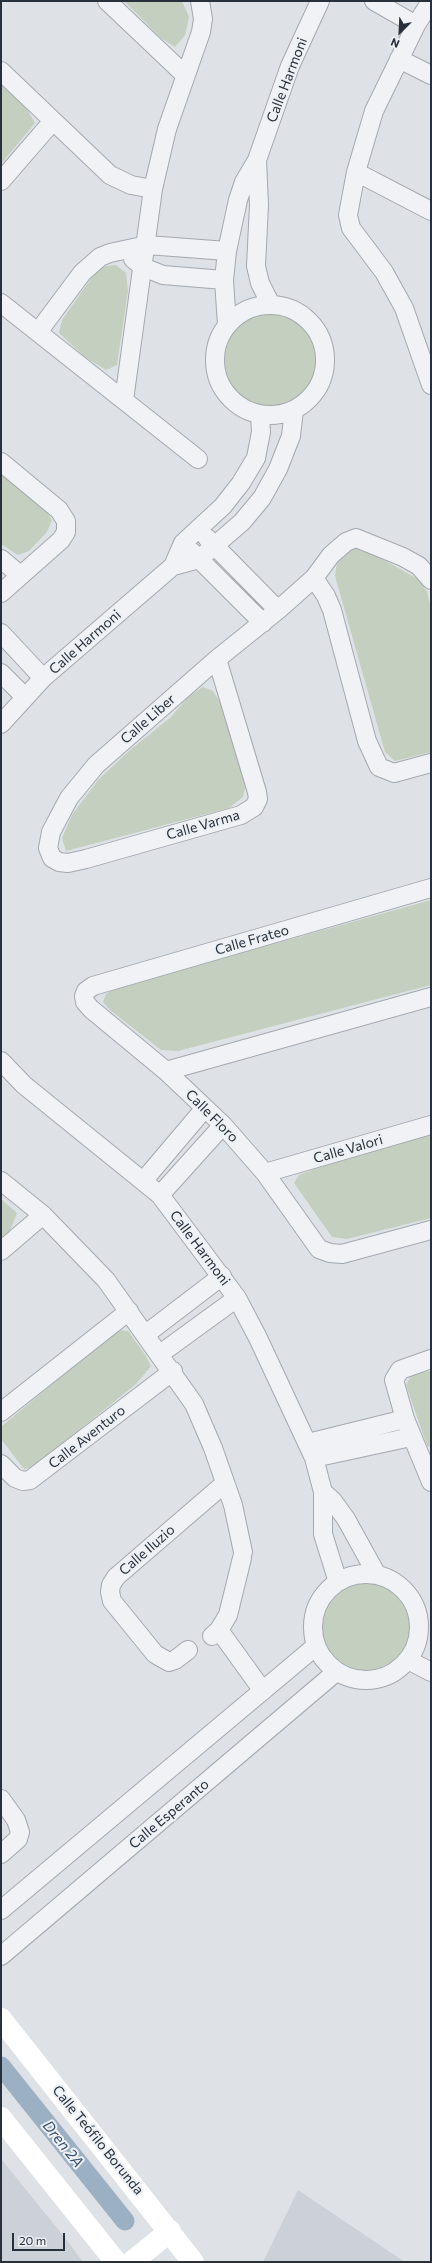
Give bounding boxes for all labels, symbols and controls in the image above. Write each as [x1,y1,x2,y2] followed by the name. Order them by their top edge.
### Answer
[380,12,420,52] north arrow
[263,35,311,125] street label: Calle Harmoni
[389,36,401,51] text: N
[46,606,124,678] street label: Calle Harmoni
[117,691,179,747] street label: Calle Liber
[164,807,242,843] street label: Calle Varma
[213,921,291,959] street label: Calle Frateo
[182,1086,242,1146] street label: Calle Floro
[311,1131,385,1167] street label: Calle Valori
[166,1207,234,1289] street label: Calle Harmoni
[45,1402,129,1472] street label: Calle Aventuro
[116,1521,178,1579] street label: Calle Iluzio
[126,1776,212,1852] street label: Calle Esperanto
[49,2082,147,2198] street label: Calle Teófilo Borunda
[39,2117,87,2171] water label: Dren 2A
[14,2225,67,2251] scale bar
[19,2233,46,2247] text: 20 m

